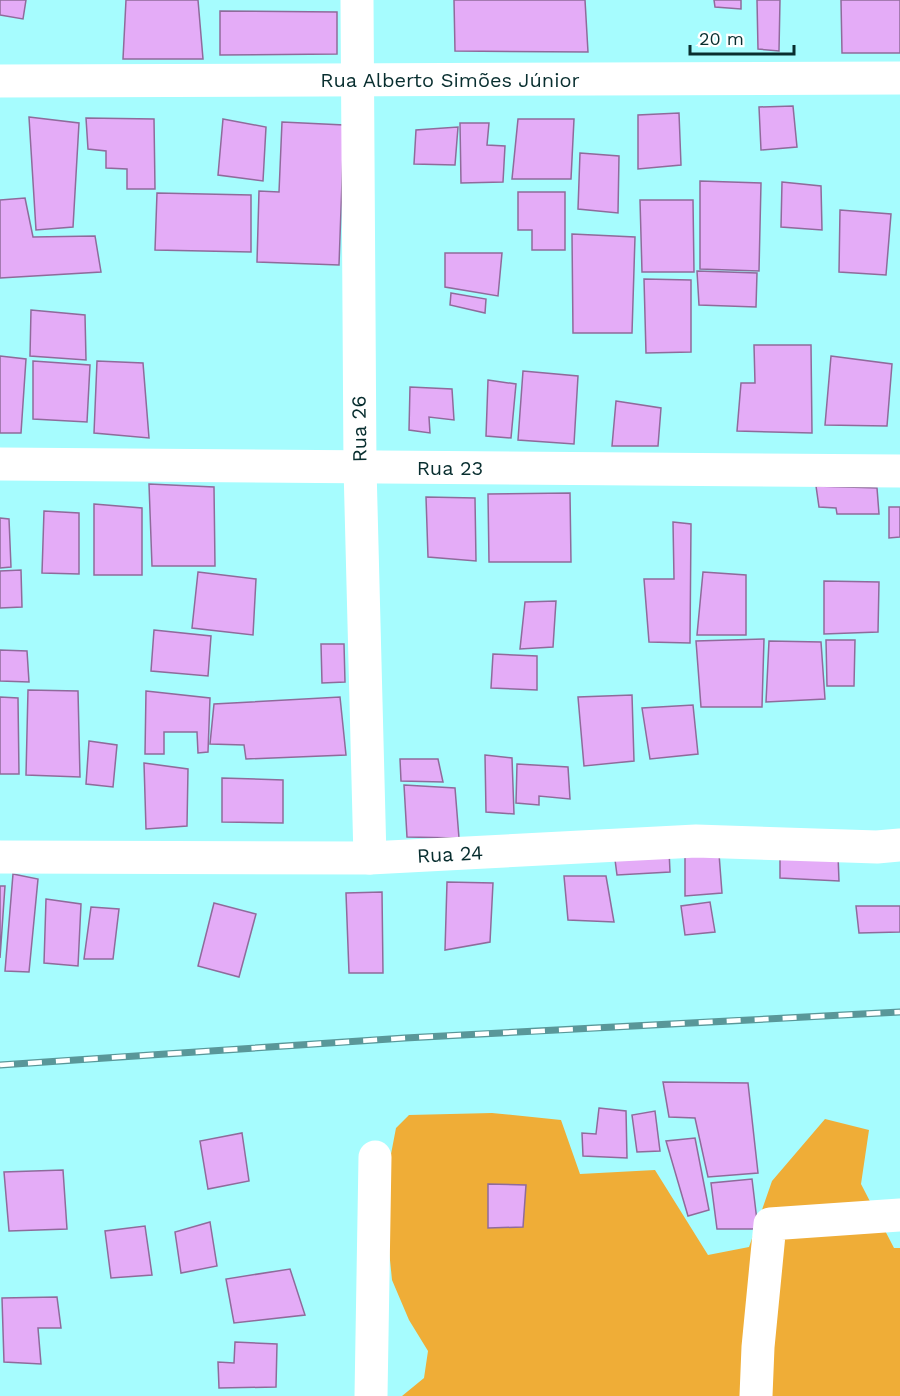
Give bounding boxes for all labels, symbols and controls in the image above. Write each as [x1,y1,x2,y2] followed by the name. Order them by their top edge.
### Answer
[690,18,794,56] scale bar
[699,28,744,49] text: 20 m
[320,68,580,92] street label: Rua Alberto Simões Júnior
[346,395,372,463] street label: Rua 26
[417,456,483,480] street label: Rua 23
[416,840,484,868] street label: Rua 24

